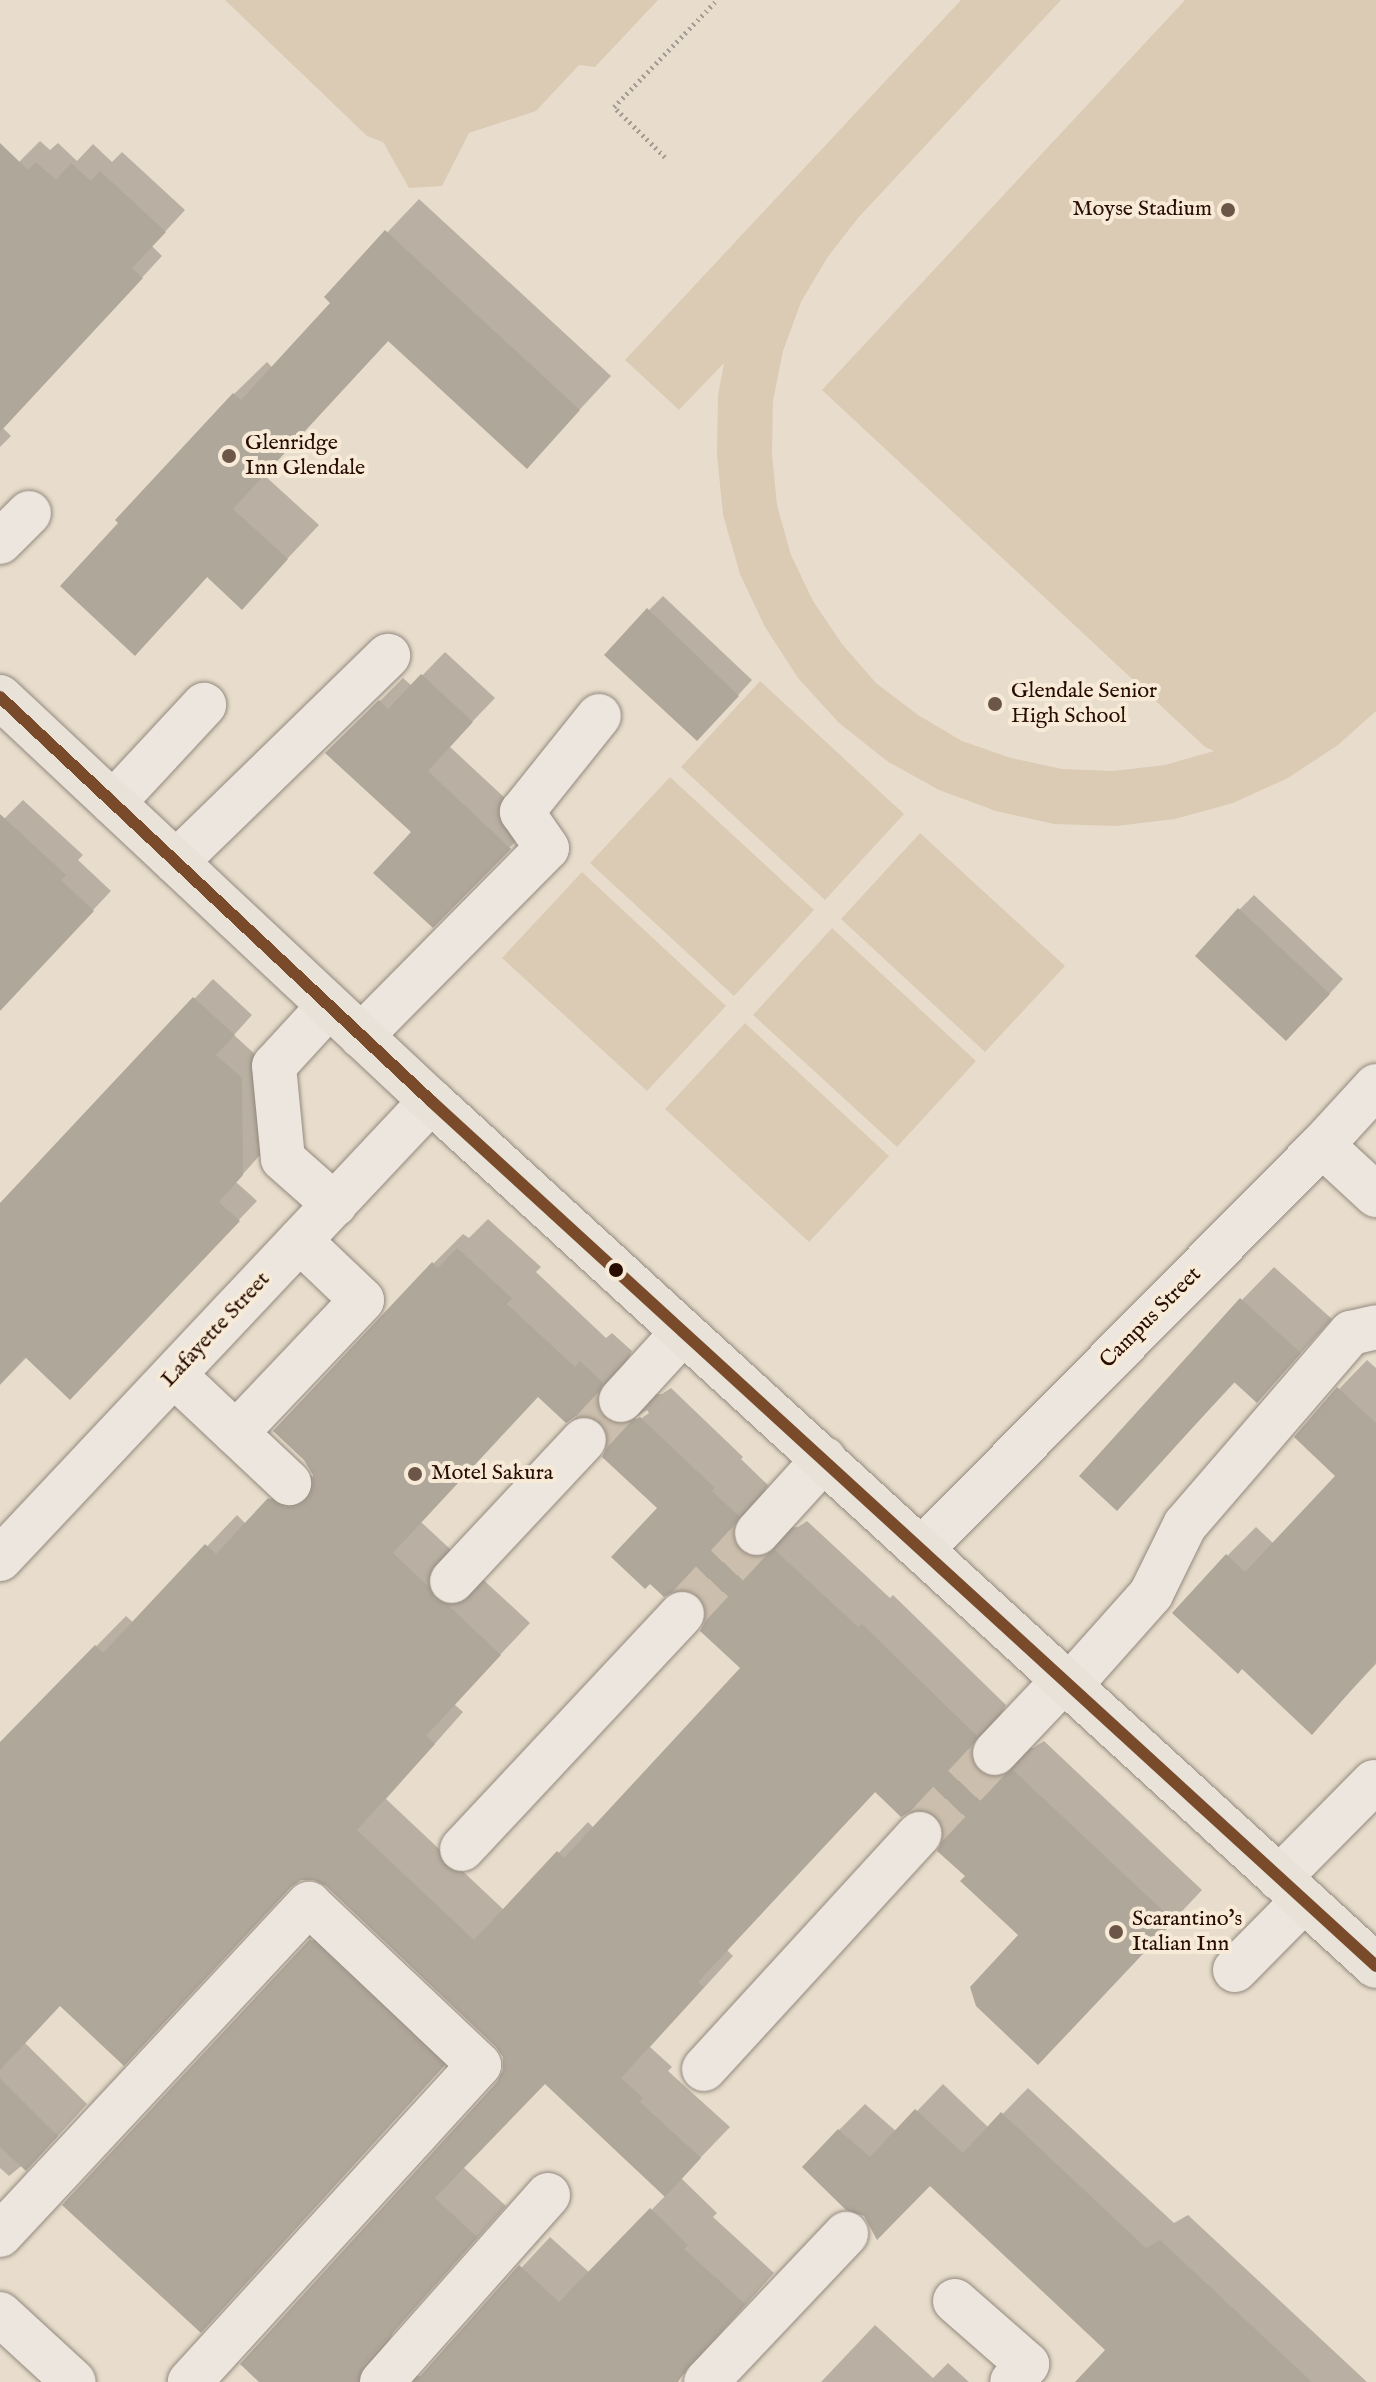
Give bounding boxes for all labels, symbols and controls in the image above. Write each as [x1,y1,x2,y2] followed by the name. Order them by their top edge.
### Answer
[1072,197,1212,223] place label: Moyse Stadium
[1219,201,1237,219] marker: Moyse Stadium
[245,430,365,482] place label: Glenridge Inn Glendale
[220,447,238,465] marker: Glenridge Inn Glendale
[1011,678,1157,730] place label: Glendale Senior High School
[986,695,1004,713] marker: Glendale Senior High School
[608,1262,624,1278] unlabelled marker
[1095,1262,1207,1374] street label: Campus Street
[156,1267,276,1393] street label: Lafayette Street
[431,1461,553,1487] place label: Motel Sakura
[406,1465,424,1483] marker: Motel Sakura
[1132,1906,1242,1958] place label: Scarantino's Italian Inn
[1107,1923,1125,1941] marker: Scarantino's Italian Inn

